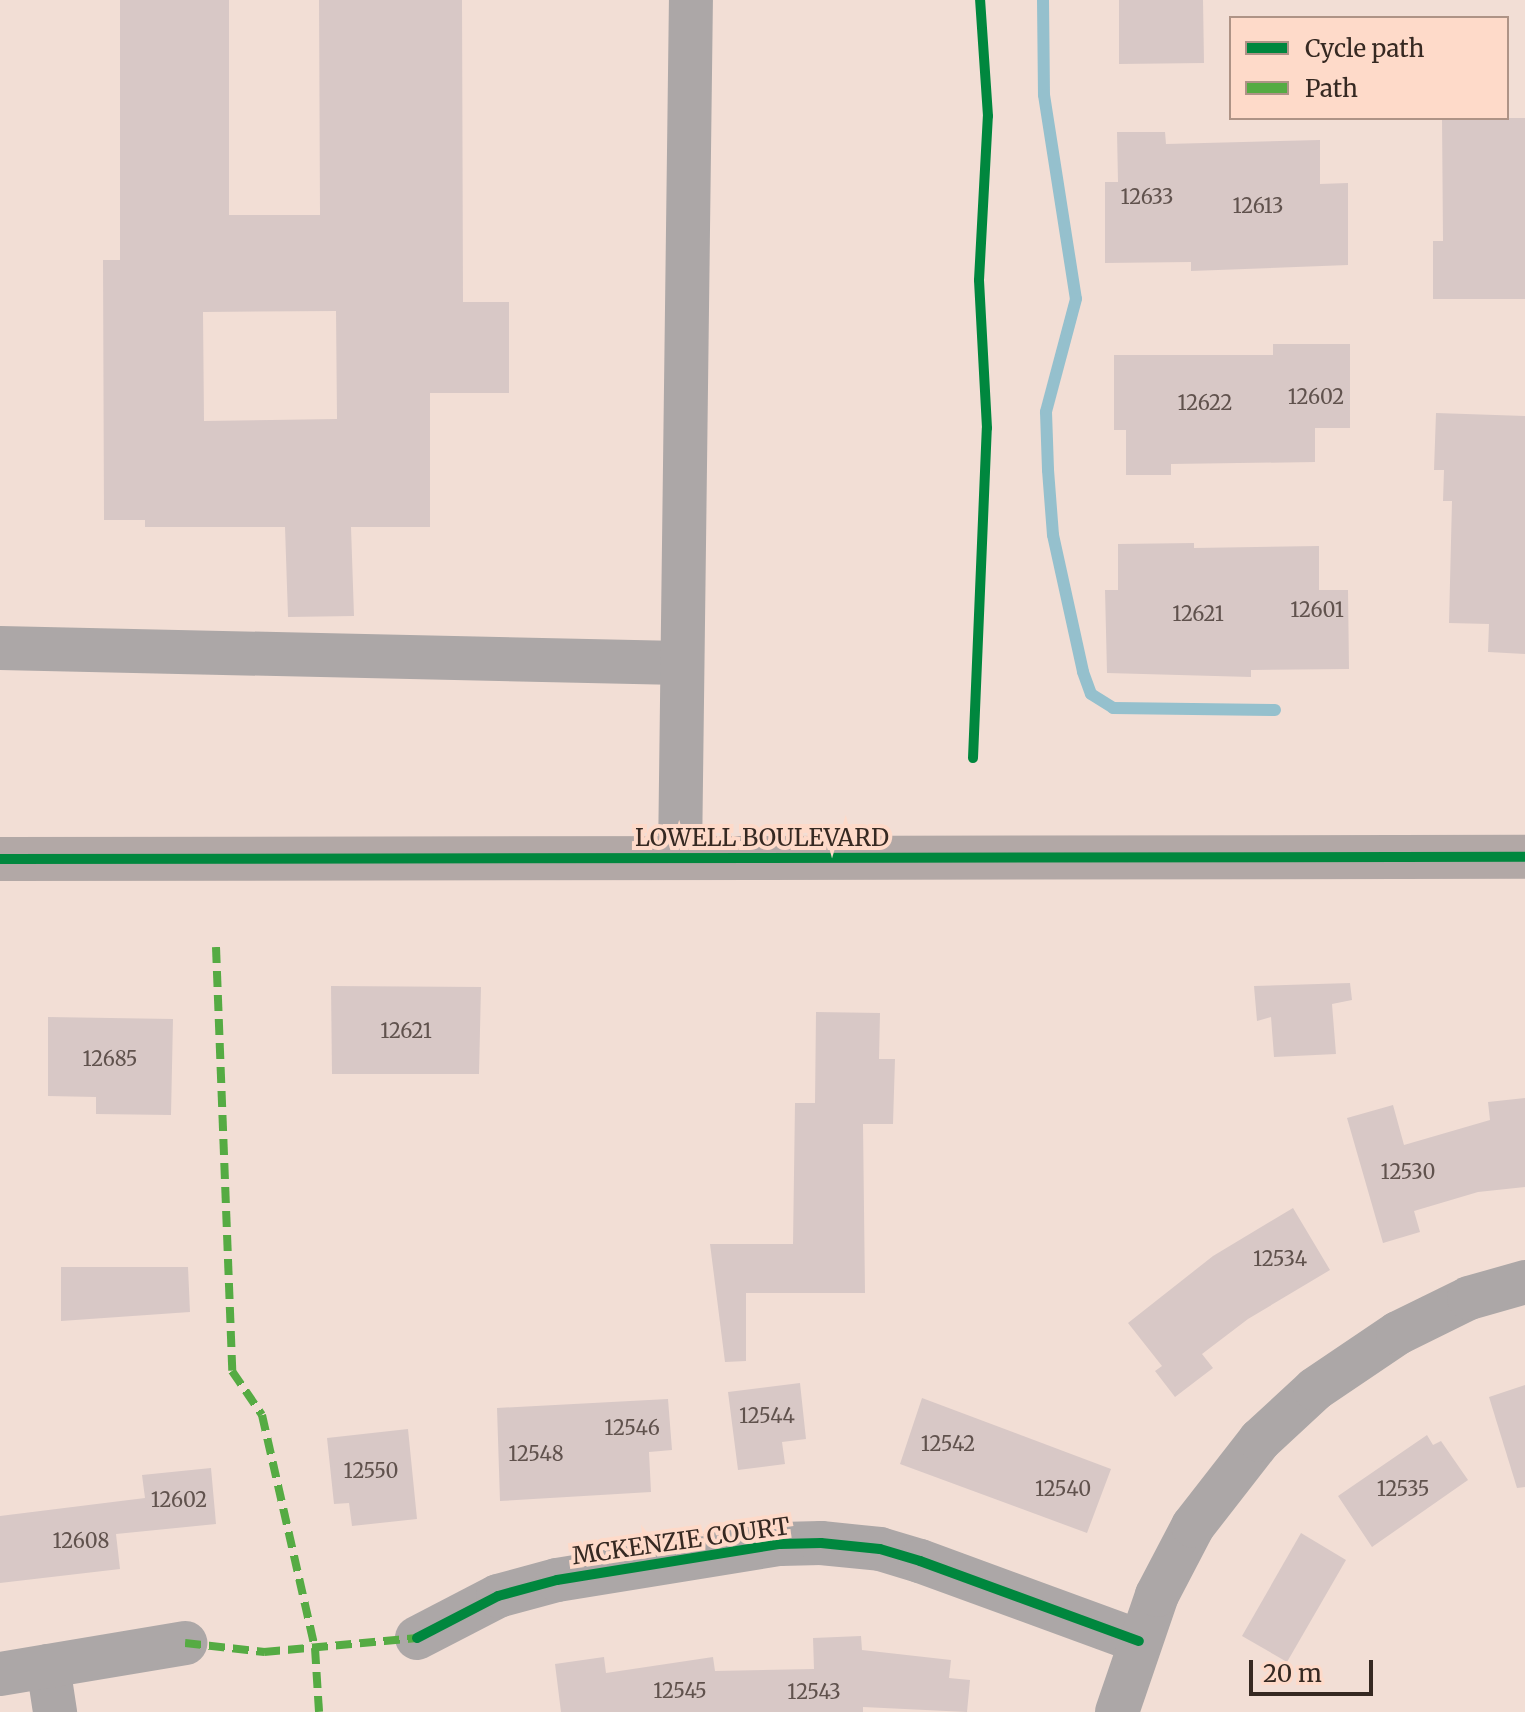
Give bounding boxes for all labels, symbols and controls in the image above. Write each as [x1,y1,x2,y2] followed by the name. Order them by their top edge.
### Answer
[1229,16,1509,120] legend
[1305,33,1424,64] text: Cycle path
[1305,73,1358,104] text: Path
[1120,184,1174,208] house number: 12633
[1233,193,1283,217] house number: 12613
[1288,384,1344,408] house number: 12602
[1178,390,1232,414] house number: 12622
[1290,597,1344,621] house number: 12601
[1172,601,1224,625] house number: 12621
[635,824,889,852] street label: LOWELL BOULEVARD
[380,1018,432,1042] house number: 12621
[82,1046,138,1070] house number: 12685
[1381,1159,1435,1183] house number: 12530
[1253,1246,1307,1270] house number: 12534
[739,1403,795,1427] house number: 12544
[604,1415,660,1439] house number: 12546
[921,1431,975,1455] house number: 12542
[508,1441,564,1465] house number: 12548
[344,1458,398,1482] house number: 12550
[1035,1476,1091,1500] house number: 12540
[1377,1476,1429,1500] house number: 12535
[151,1487,207,1511] house number: 12602
[570,1511,792,1571] street label: MCKENZIE COURT
[53,1528,109,1552] house number: 12608
[1253,1644,1377,1694] scale bar
[1263,1658,1322,1689] text: 20 m
[653,1678,707,1702] house number: 12545
[787,1679,841,1703] house number: 12543

